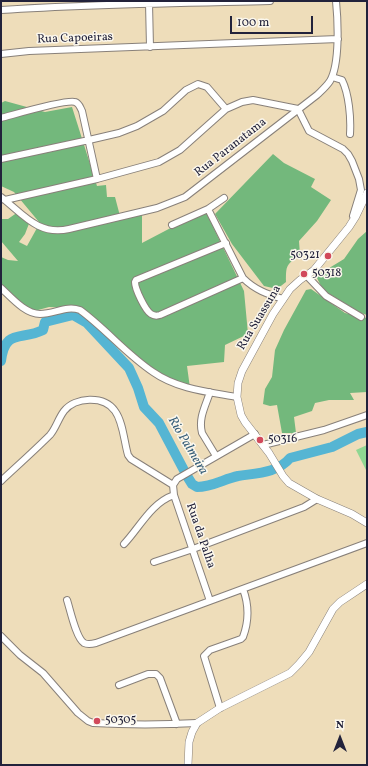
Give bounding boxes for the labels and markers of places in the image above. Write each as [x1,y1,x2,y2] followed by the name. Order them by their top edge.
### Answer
[290,249,320,263] place label: 50321
[323,251,333,261] marker: 50321
[312,267,341,281] place label: 50318
[299,269,309,279] marker: 50318
[268,433,297,447] place label: 50316
[255,435,265,445] marker: 50316
[105,714,136,728] place label: 50305
[92,716,102,726] marker: 50305

